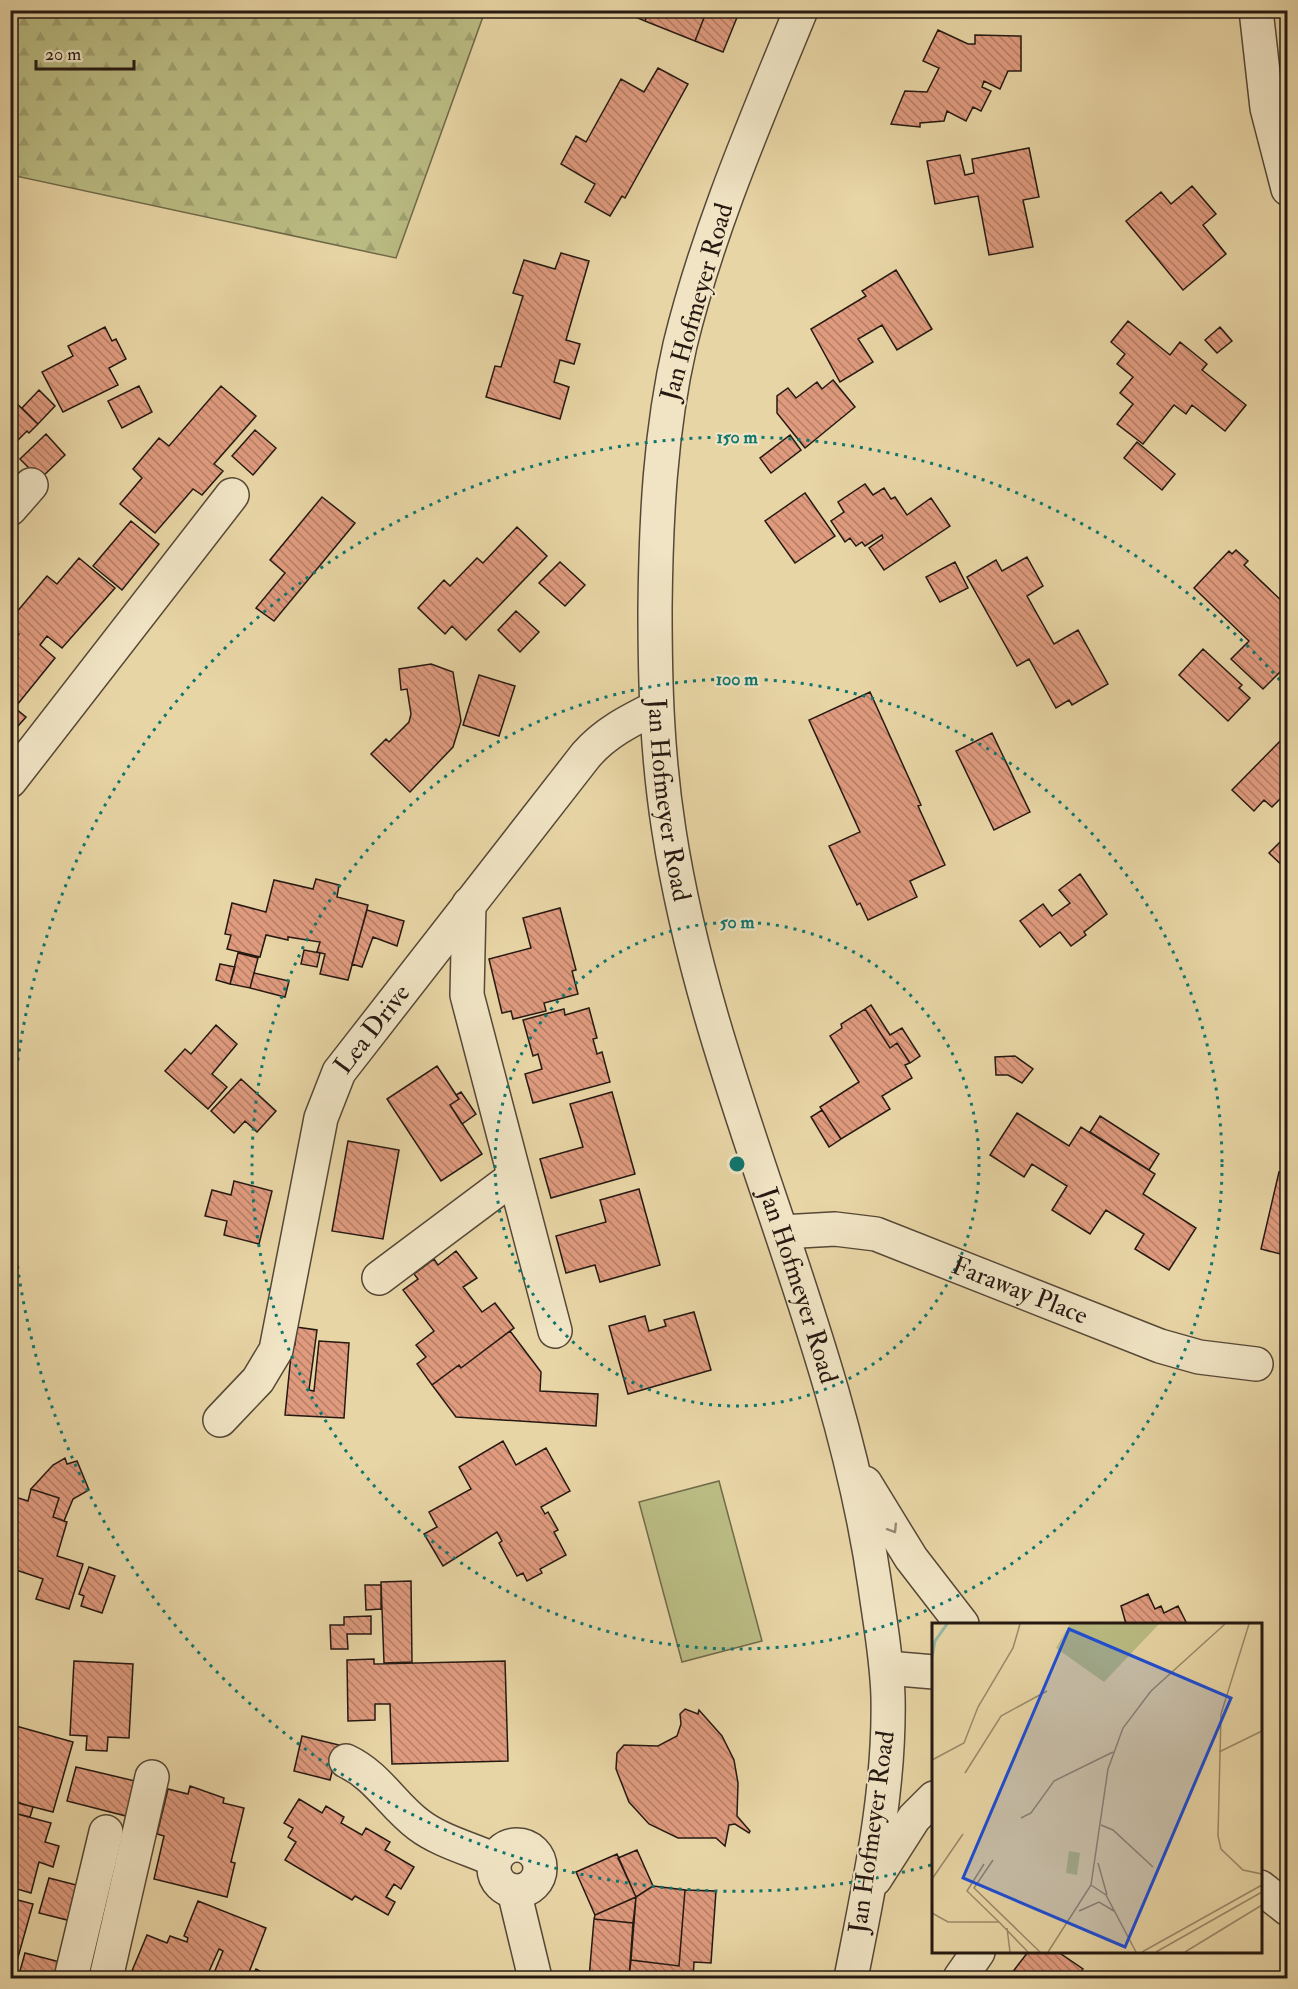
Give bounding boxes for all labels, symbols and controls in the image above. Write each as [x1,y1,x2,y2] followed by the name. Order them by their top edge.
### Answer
[36,33,134,71] scale bar
[45,43,81,66] text: 20 m
[653,199,741,405] street label: Jan Hofmeyer Road
[716,426,759,449] text: 150 m
[716,668,759,691] text: 100 m
[640,697,698,904] street label: Jan Hofmeyer Road
[720,911,755,934] text: 50 m
[327,978,417,1081] street label: Lea Drive
[727,1154,747,1174] centre of rings
[751,1182,845,1387] street label: Jan Hofmeyer Road
[947,1249,1093,1332] street label: Faraway Place
[885,1523,897,1533] one-way arrow
[932,1623,1262,1953] inset map
[842,1729,902,1936] street label: Jan Hofmeyer Road

